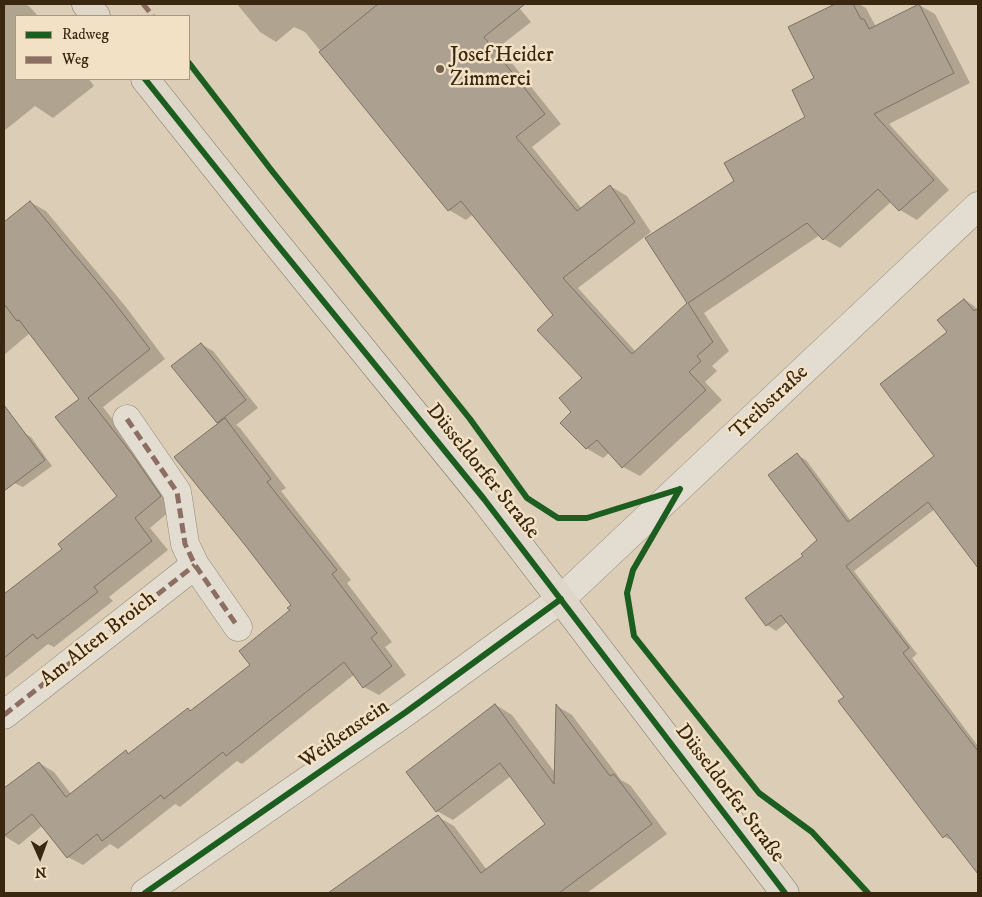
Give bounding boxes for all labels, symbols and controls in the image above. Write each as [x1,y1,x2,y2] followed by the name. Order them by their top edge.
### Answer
[15,15,190,80] legend
[62,25,109,44] text: Radweg
[450,44,553,94] place label: Josef Heider Zimmerei
[62,50,89,69] text: Weg
[434,63,446,75] marker: Josef Heider Zimmerei
[726,361,814,445] street label: Treibstraße
[420,399,544,545] street label: Düsseldorfer Straße
[36,587,162,693] street label: Am Alten Broich
[295,695,395,775] street label: Weißenstein
[669,720,789,868] street label: Düsseldorfer Straße
[15,832,65,882] north arrow
[34,863,47,881] text: N

